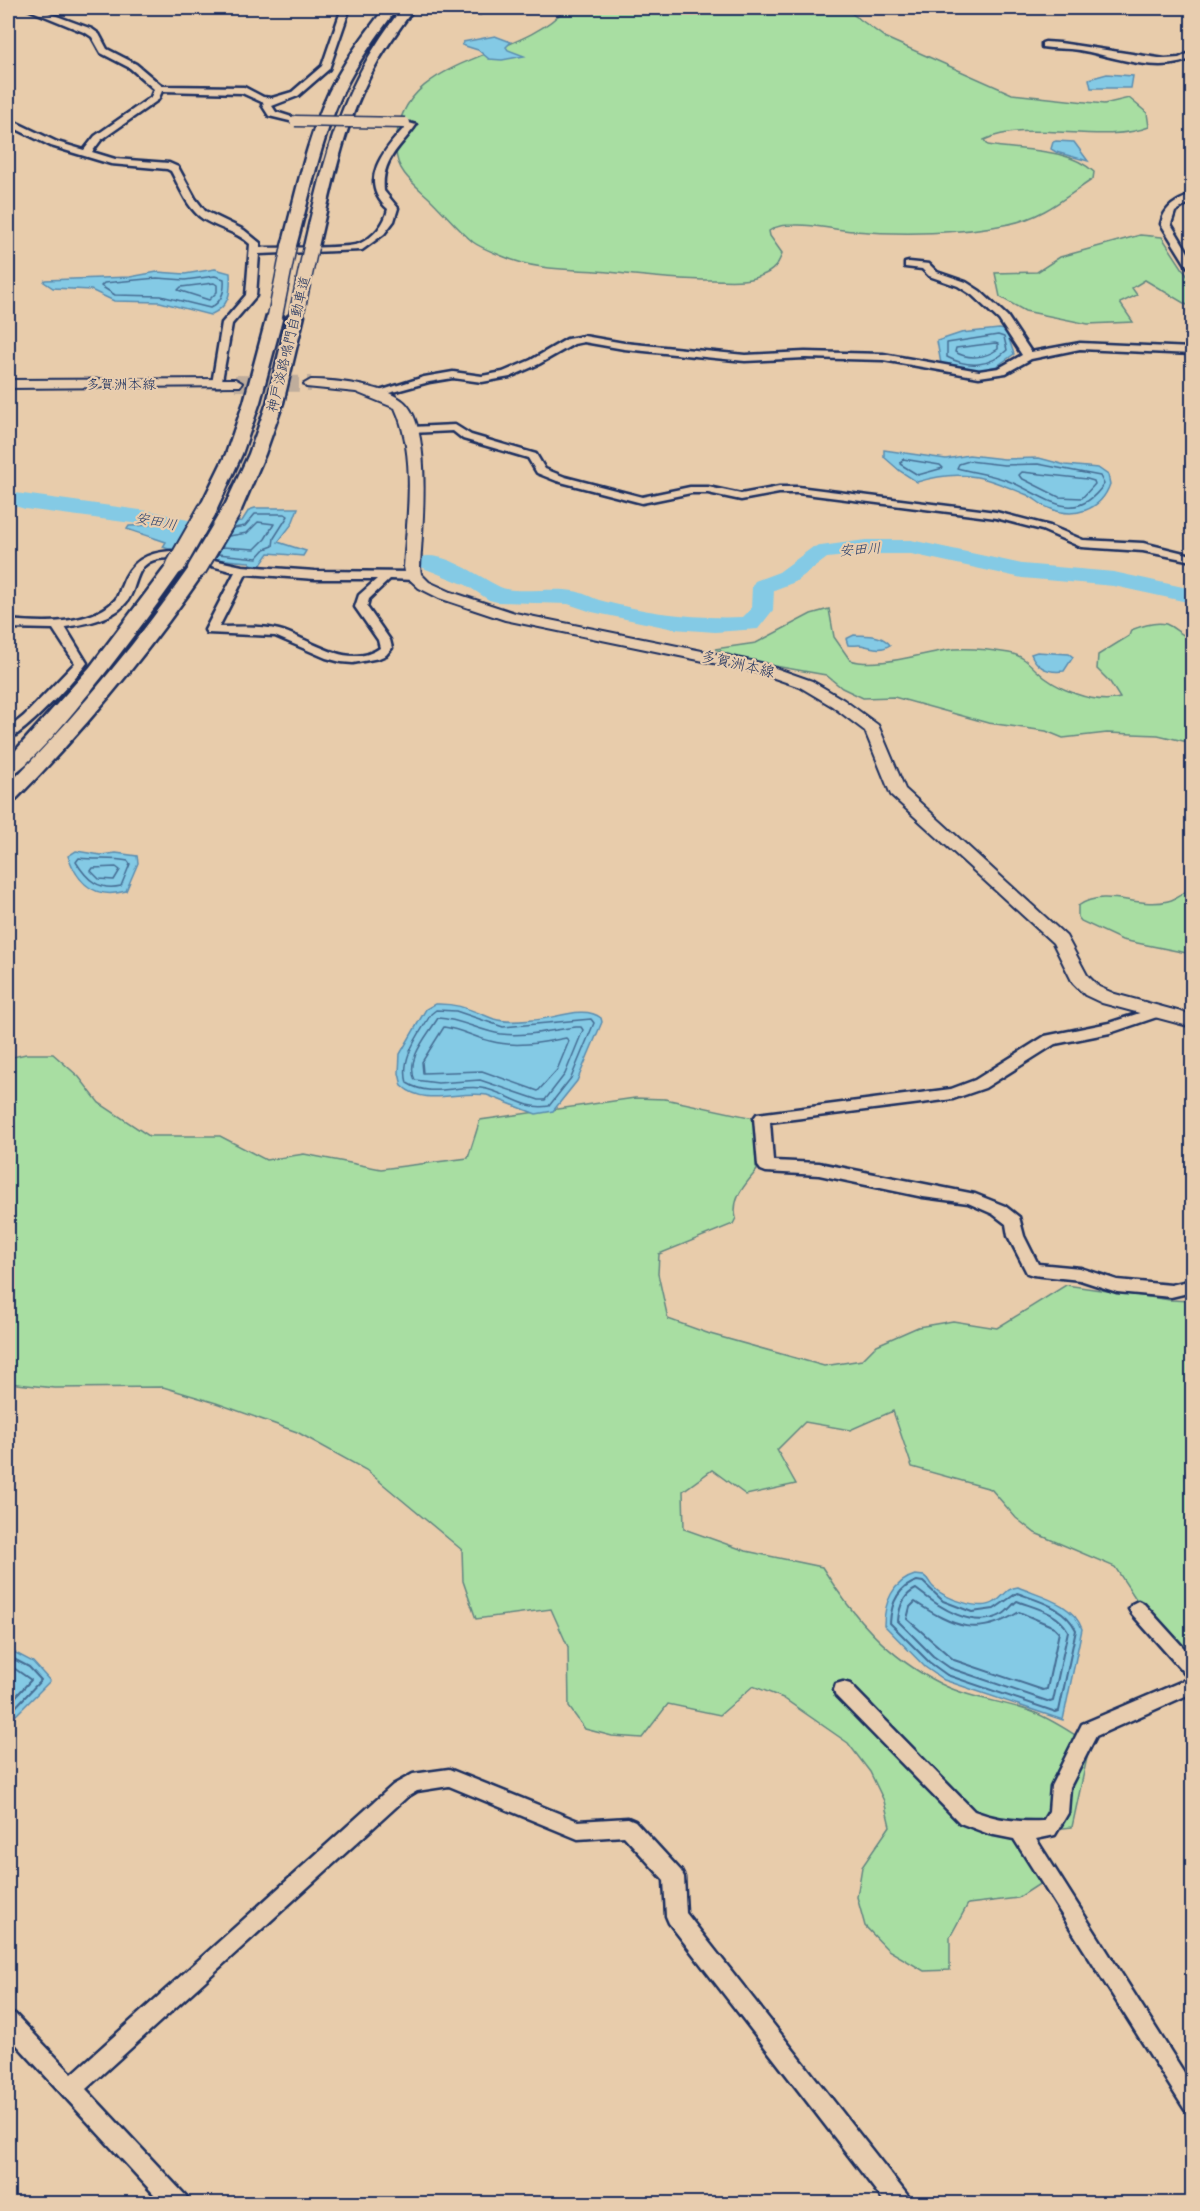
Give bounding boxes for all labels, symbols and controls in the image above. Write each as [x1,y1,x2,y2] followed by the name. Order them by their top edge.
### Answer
[262,274,314,414] street label: 神戸淡路鳴門自動車道
[86,375,156,393] street label: 多賀洲本線
[134,508,178,534] water label: 安田川
[838,539,882,559] water label: 安田川
[699,646,777,681] street label: 多賀洲本線

